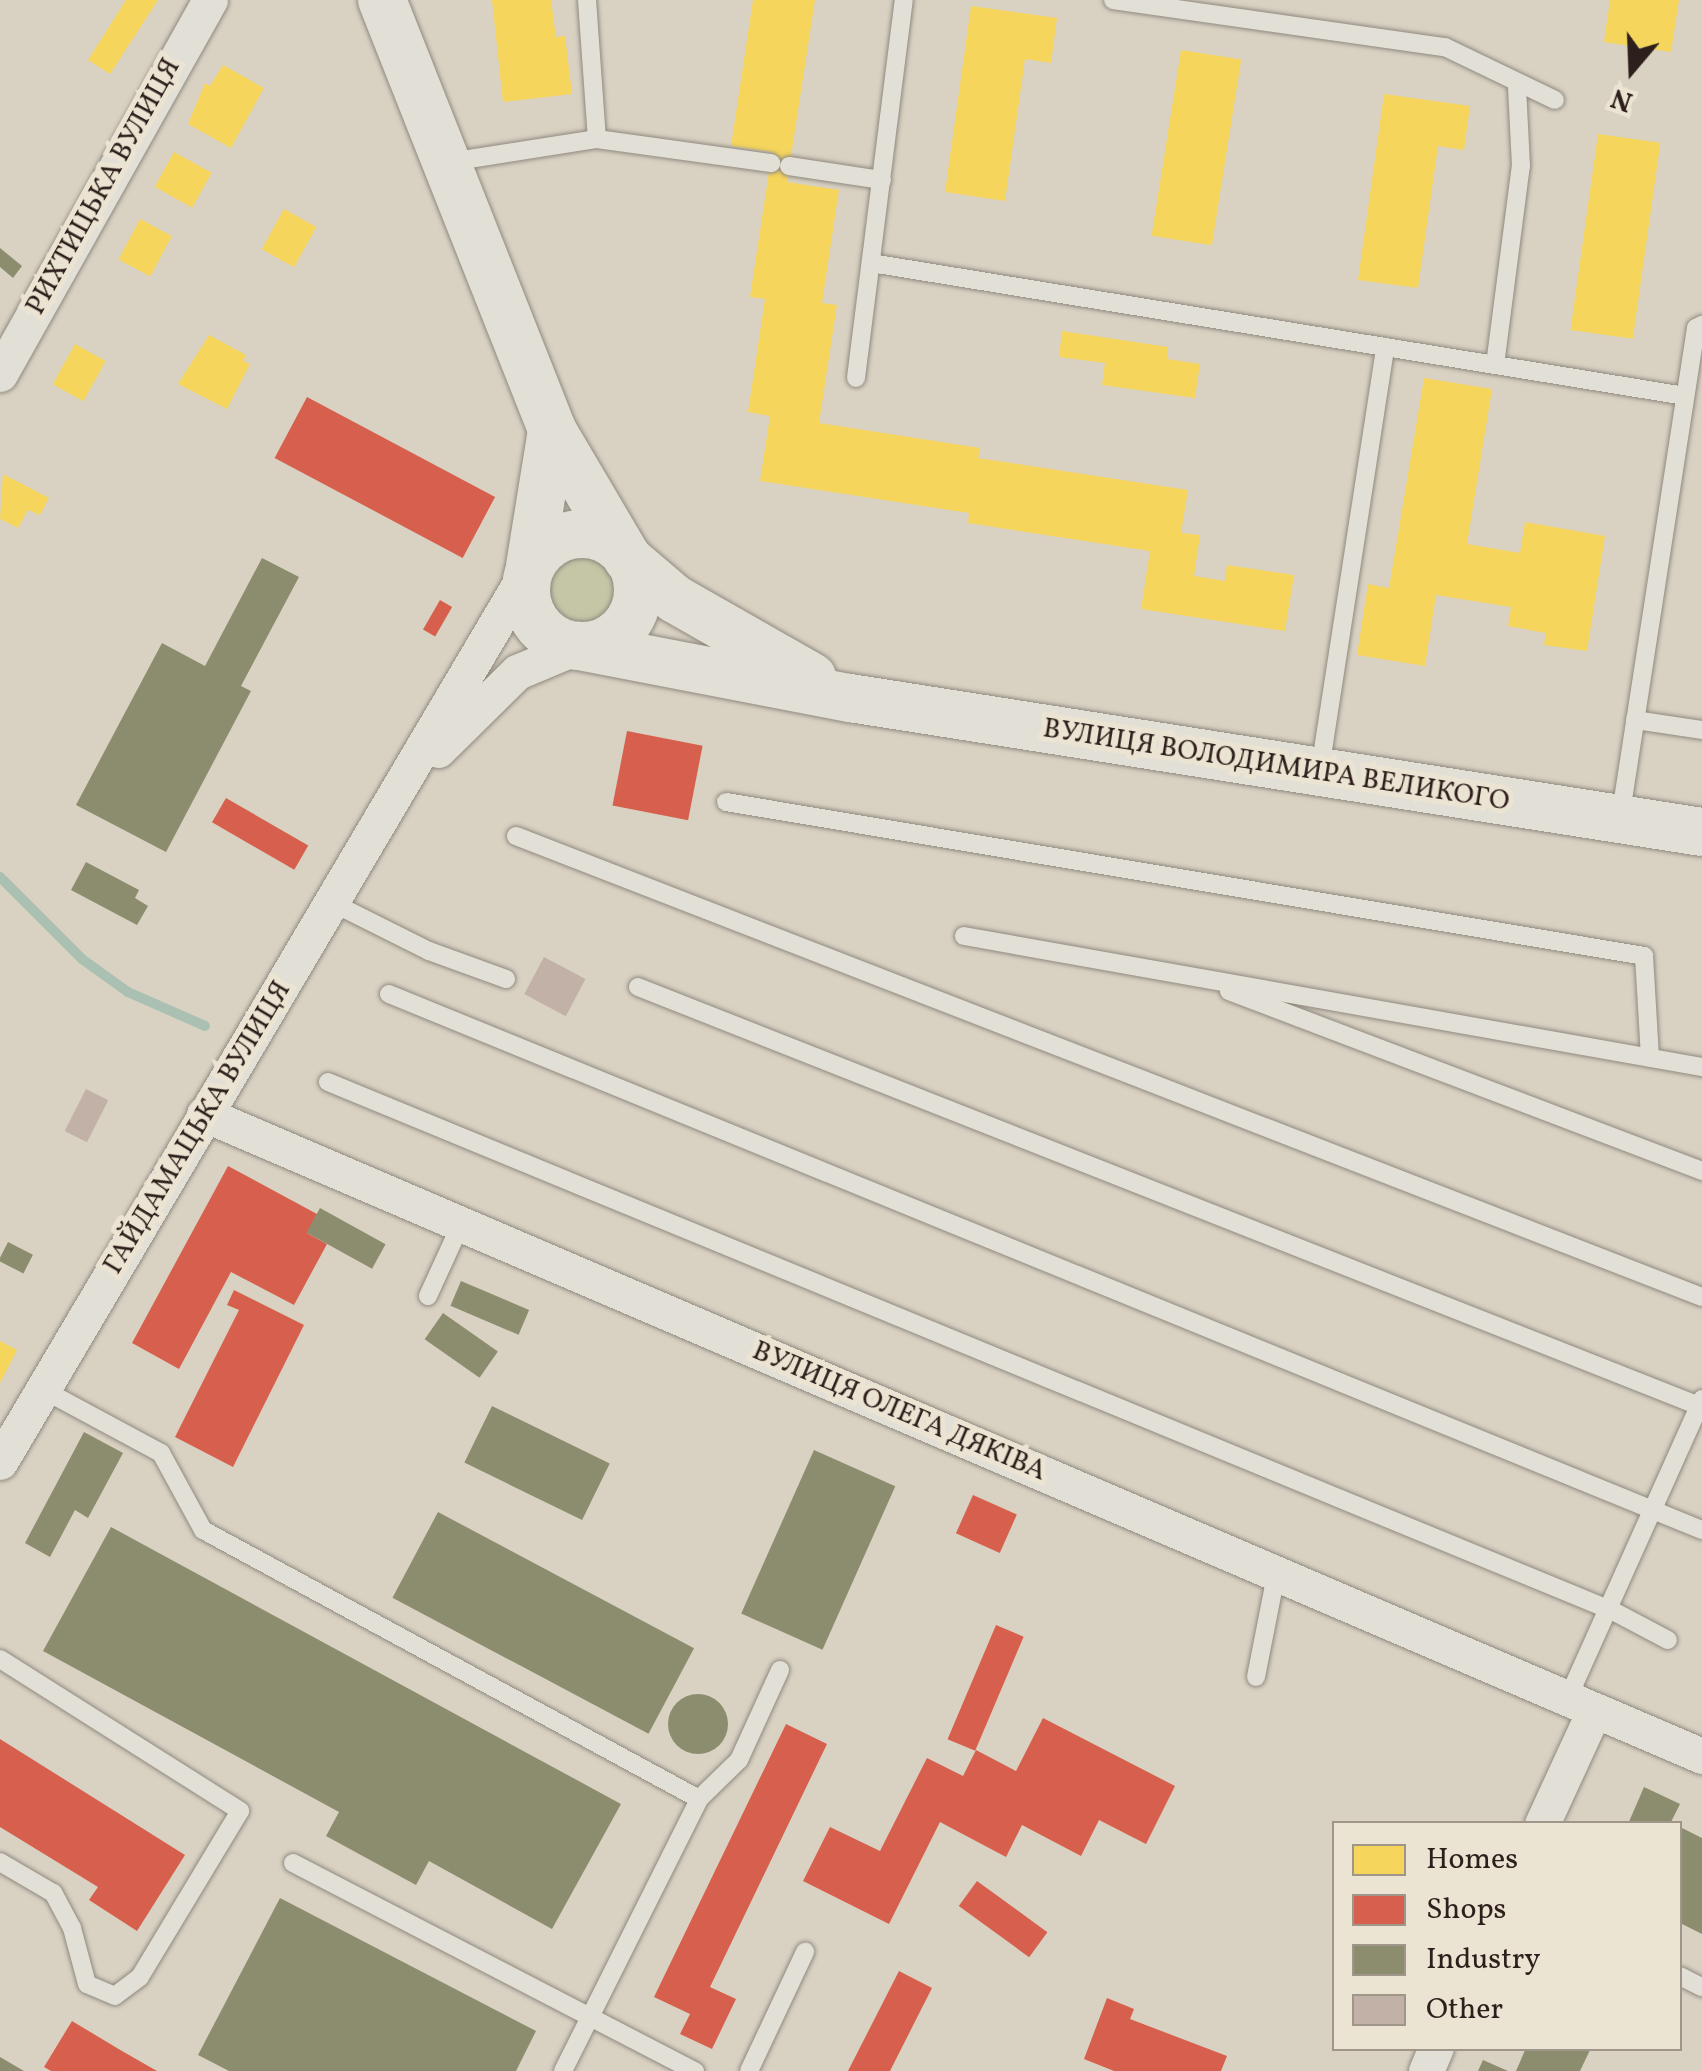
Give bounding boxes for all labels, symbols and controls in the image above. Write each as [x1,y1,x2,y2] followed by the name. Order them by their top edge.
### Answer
[1582,20,1682,120] north arrow
[20,53,188,321] street label: РИХТИЦЬКА ВУЛИЦЯ
[1606,77,1638,121] text: N
[1040,713,1512,819] street label: ВУЛИЦЯ ВОЛОДИМИРА ВЕЛИКОГО
[97,975,299,1281] street label: ГАЙДАМАЦЬКА ВУЛИЦЯ
[747,1335,1051,1489] street label: ВУЛИЦЯ ОЛЕГА ДЯКІВА
[1332,1821,1682,2051] legend
[1426,1839,1518,1881] text: Homes
[1426,1889,1506,1931] text: Shops
[1426,1939,1541,1981] text: Industry
[1426,1989,1503,2031] text: Other

